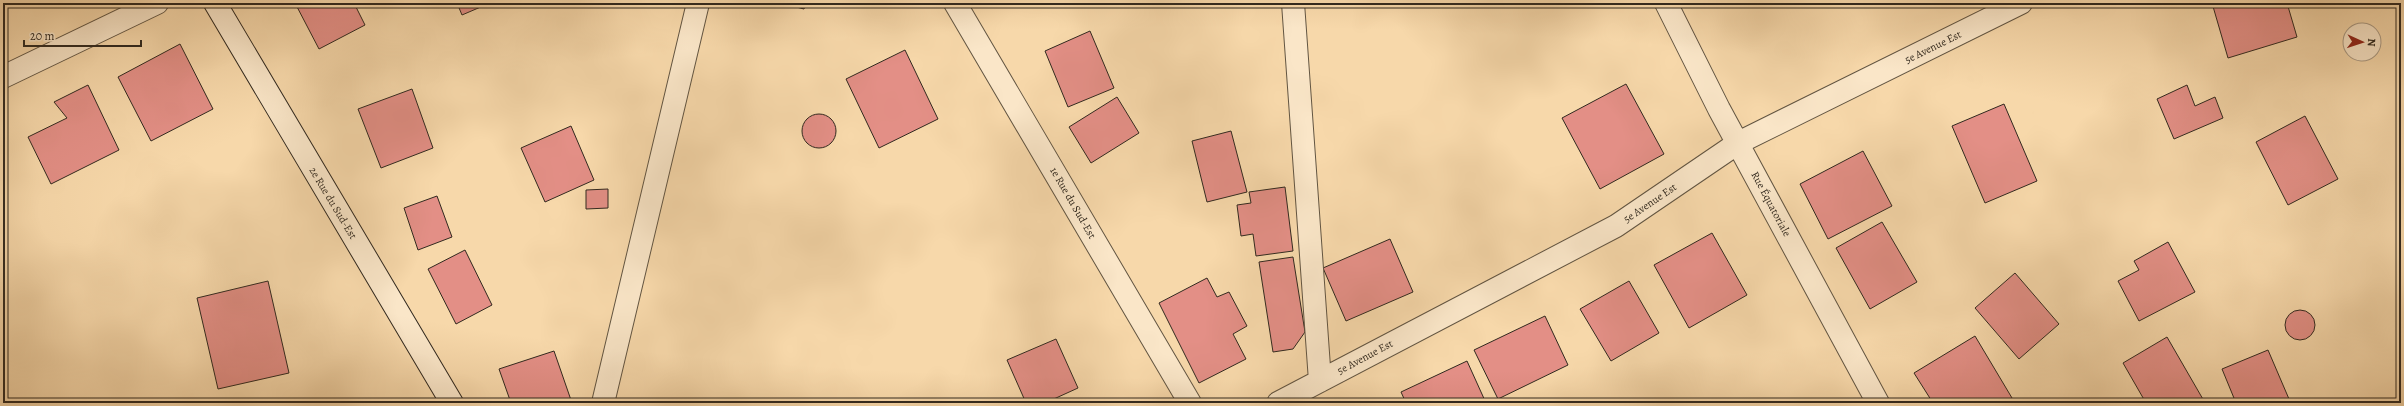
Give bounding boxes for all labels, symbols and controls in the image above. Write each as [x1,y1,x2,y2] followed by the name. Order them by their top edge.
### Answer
[24,22,141,48] scale bar
[2342,22,2382,62] north arrow
[1902,27,1964,67] street label: 5e Avenue Est
[30,28,54,44] text: 20 m
[2364,38,2379,47] text: N
[305,164,361,242] street label: 2e Rue du Sud-Est
[1046,164,1100,242] street label: 1e Rue du Sud-Est
[1748,169,1794,239] street label: Rue Équatoriale
[1620,179,1680,226] street label: 5e Avenue Est
[1334,336,1396,378] street label: 5e Avenue Est

